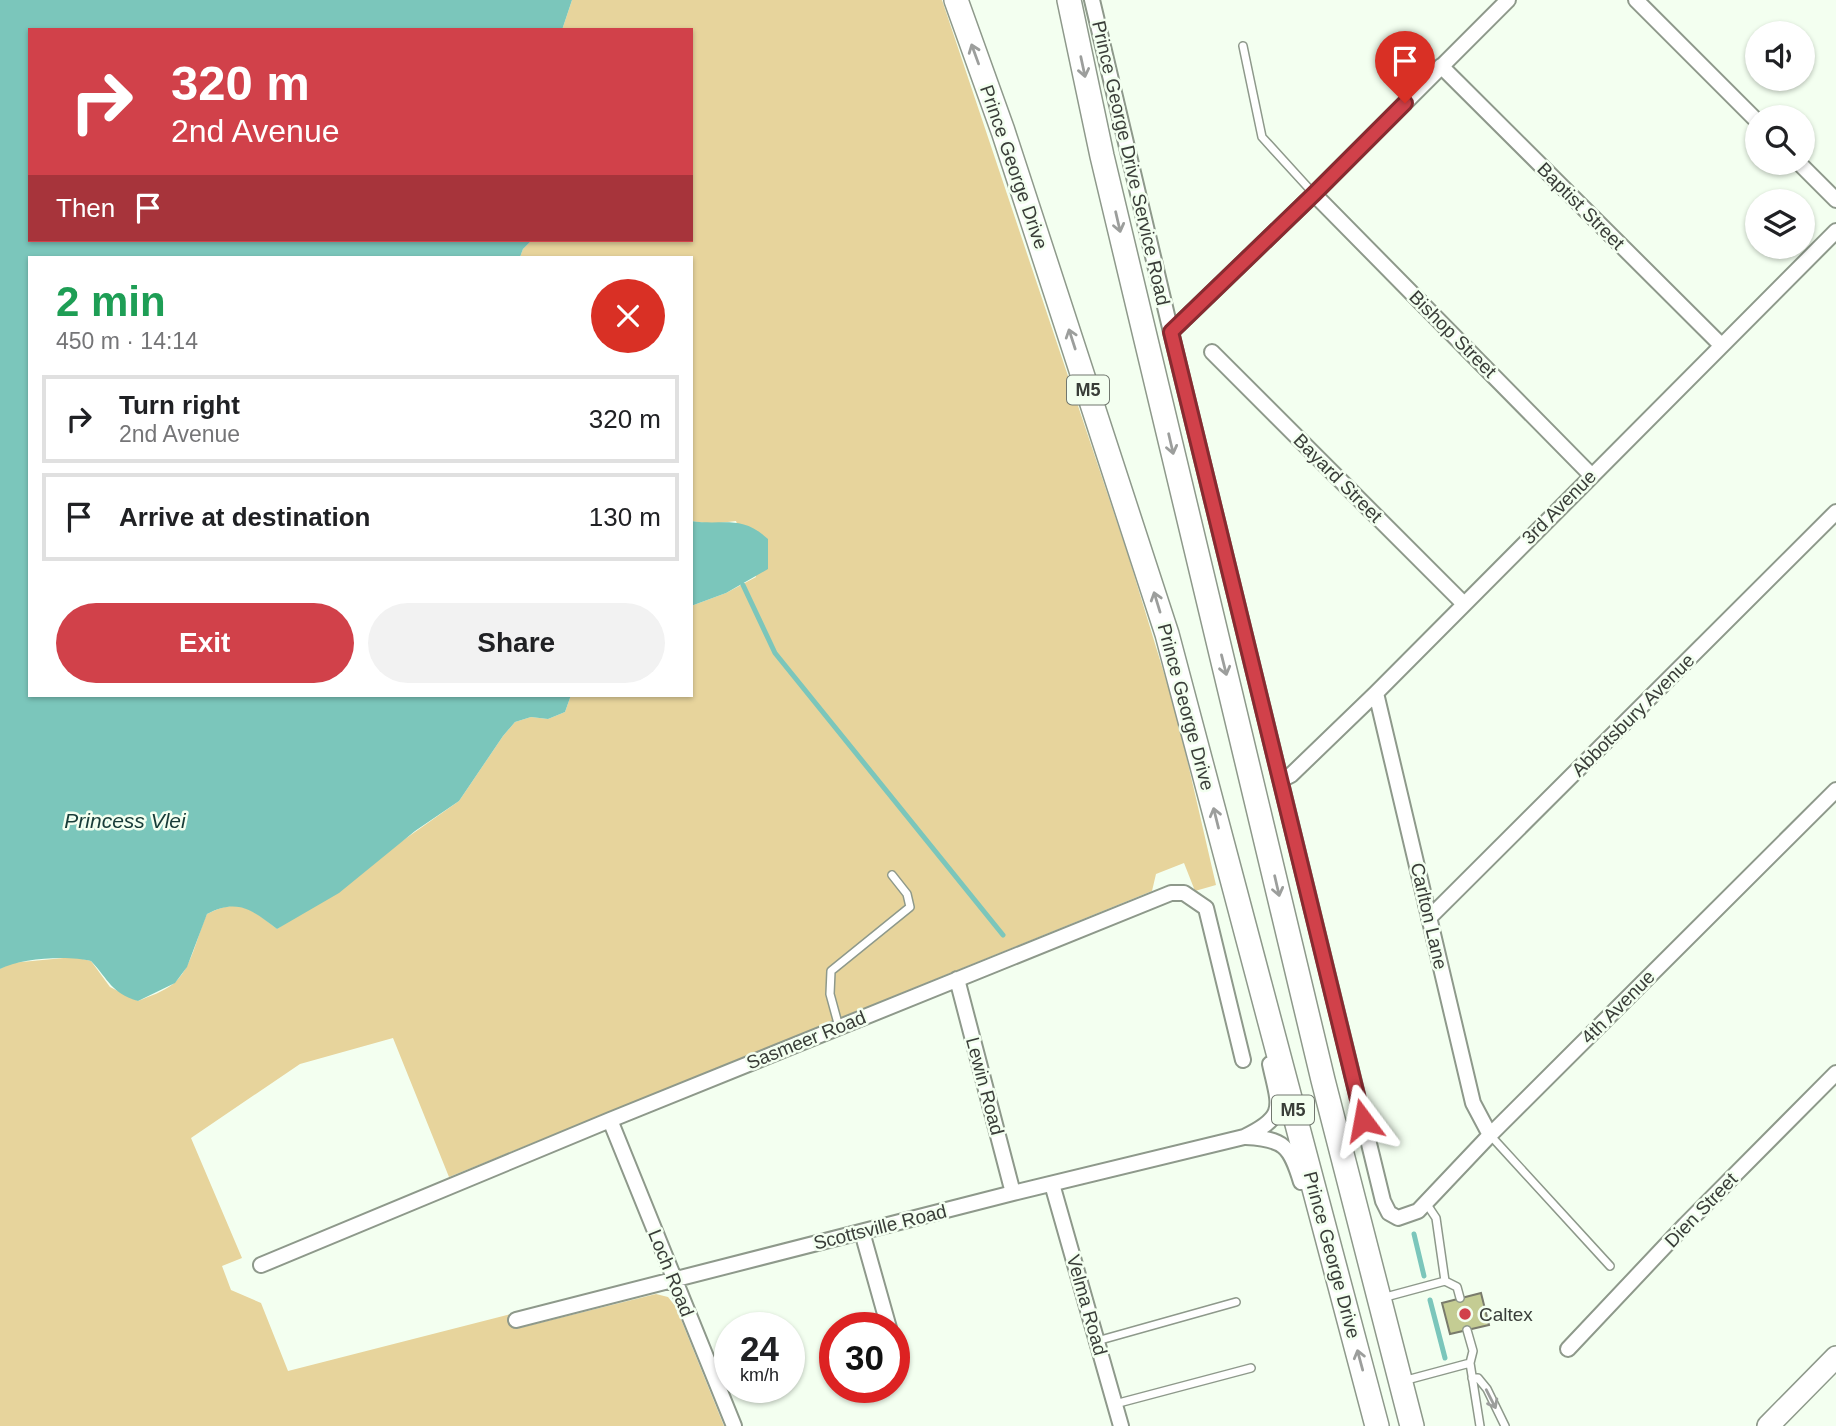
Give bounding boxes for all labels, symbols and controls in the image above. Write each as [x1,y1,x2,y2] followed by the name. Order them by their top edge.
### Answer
[1088,19,1174,307] street label: Prince George Drive Service Road
[1745,21,1815,259] map controls
[1745,21,1815,91] button: sound
[1375,31,1435,103] pin
[1386,42,1424,80] icon: arrive
[968,43,980,65] one-way arrow
[1076,55,1090,78] one-way arrow
[56,56,147,147] icon: right
[171,56,310,110] text: 320 m
[976,82,1052,252] street label: Prince George Drive
[1745,105,1815,175] button: search
[171,113,339,149] text: 2nd Avenue
[1533,158,1629,254] street label: Baptist Street
[129,189,167,227] icon: arrive
[1745,189,1815,259] button: layers
[56,193,115,223] text: Then
[1112,210,1125,233] one-way arrow
[56,278,166,325] text: 2 min
[591,279,665,353] button: close
[1405,286,1501,382] street label: Bishop Street
[56,328,198,354] text: 450 m · 14:14
[1064,328,1077,350] one-way arrow
[1067,376,1109,404] road number: M5
[119,390,240,420] text: Turn right
[60,400,98,438] icon: right
[589,404,661,434] text: 320 m
[119,421,240,447] text: 2nd Avenue
[1290,430,1387,527] street label: Bayard Street
[1165,432,1178,454] one-way arrow
[1518,466,1600,548] street label: 3rd Avenue
[60,498,98,536] icon: arrive
[119,502,370,532] text: Arrive at destination
[589,502,661,532] text: 130 m
[1150,591,1163,613] one-way arrow
[56,603,354,683] button: Exit
[368,603,665,683] button: Share
[1154,621,1218,793] street label: Prince George Drive
[1567,649,1699,781] street label: Abbotsbury Avenue
[1218,653,1231,676] one-way arrow
[1209,807,1222,830] one-way arrow
[64,809,187,832] water label: Princess Vlei
[1407,861,1451,971] street label: Carlton Lane
[1270,874,1284,897] one-way arrow
[1577,966,1659,1048] street label: 4th Avenue
[743,1007,869,1073] street label: Sasmeer Road
[962,1035,1008,1137] street label: Lewin Road
[1326,1083,1400,1157] position arrow
[1272,1096,1314,1125] road number: M5
[1660,1168,1742,1251] street label: Dien Street
[1300,1169,1364,1341] street label: Prince George Drive
[811,1200,949,1254] street label: Scottsville Road
[644,1226,698,1320] street label: Loch Road
[1063,1252,1111,1358] street label: Velma Road
[1479,1304,1533,1325] place label: Caltex
[1457,1306,1473,1322] marker: Caltex
[819,1312,910,1403] speed limit sign: 30
[740,1329,779,1368] text: 24
[1353,1349,1366,1372] one-way arrow
[740,1365,779,1385] text: km/h
[1485,1388,1499,1408] one-way arrow

